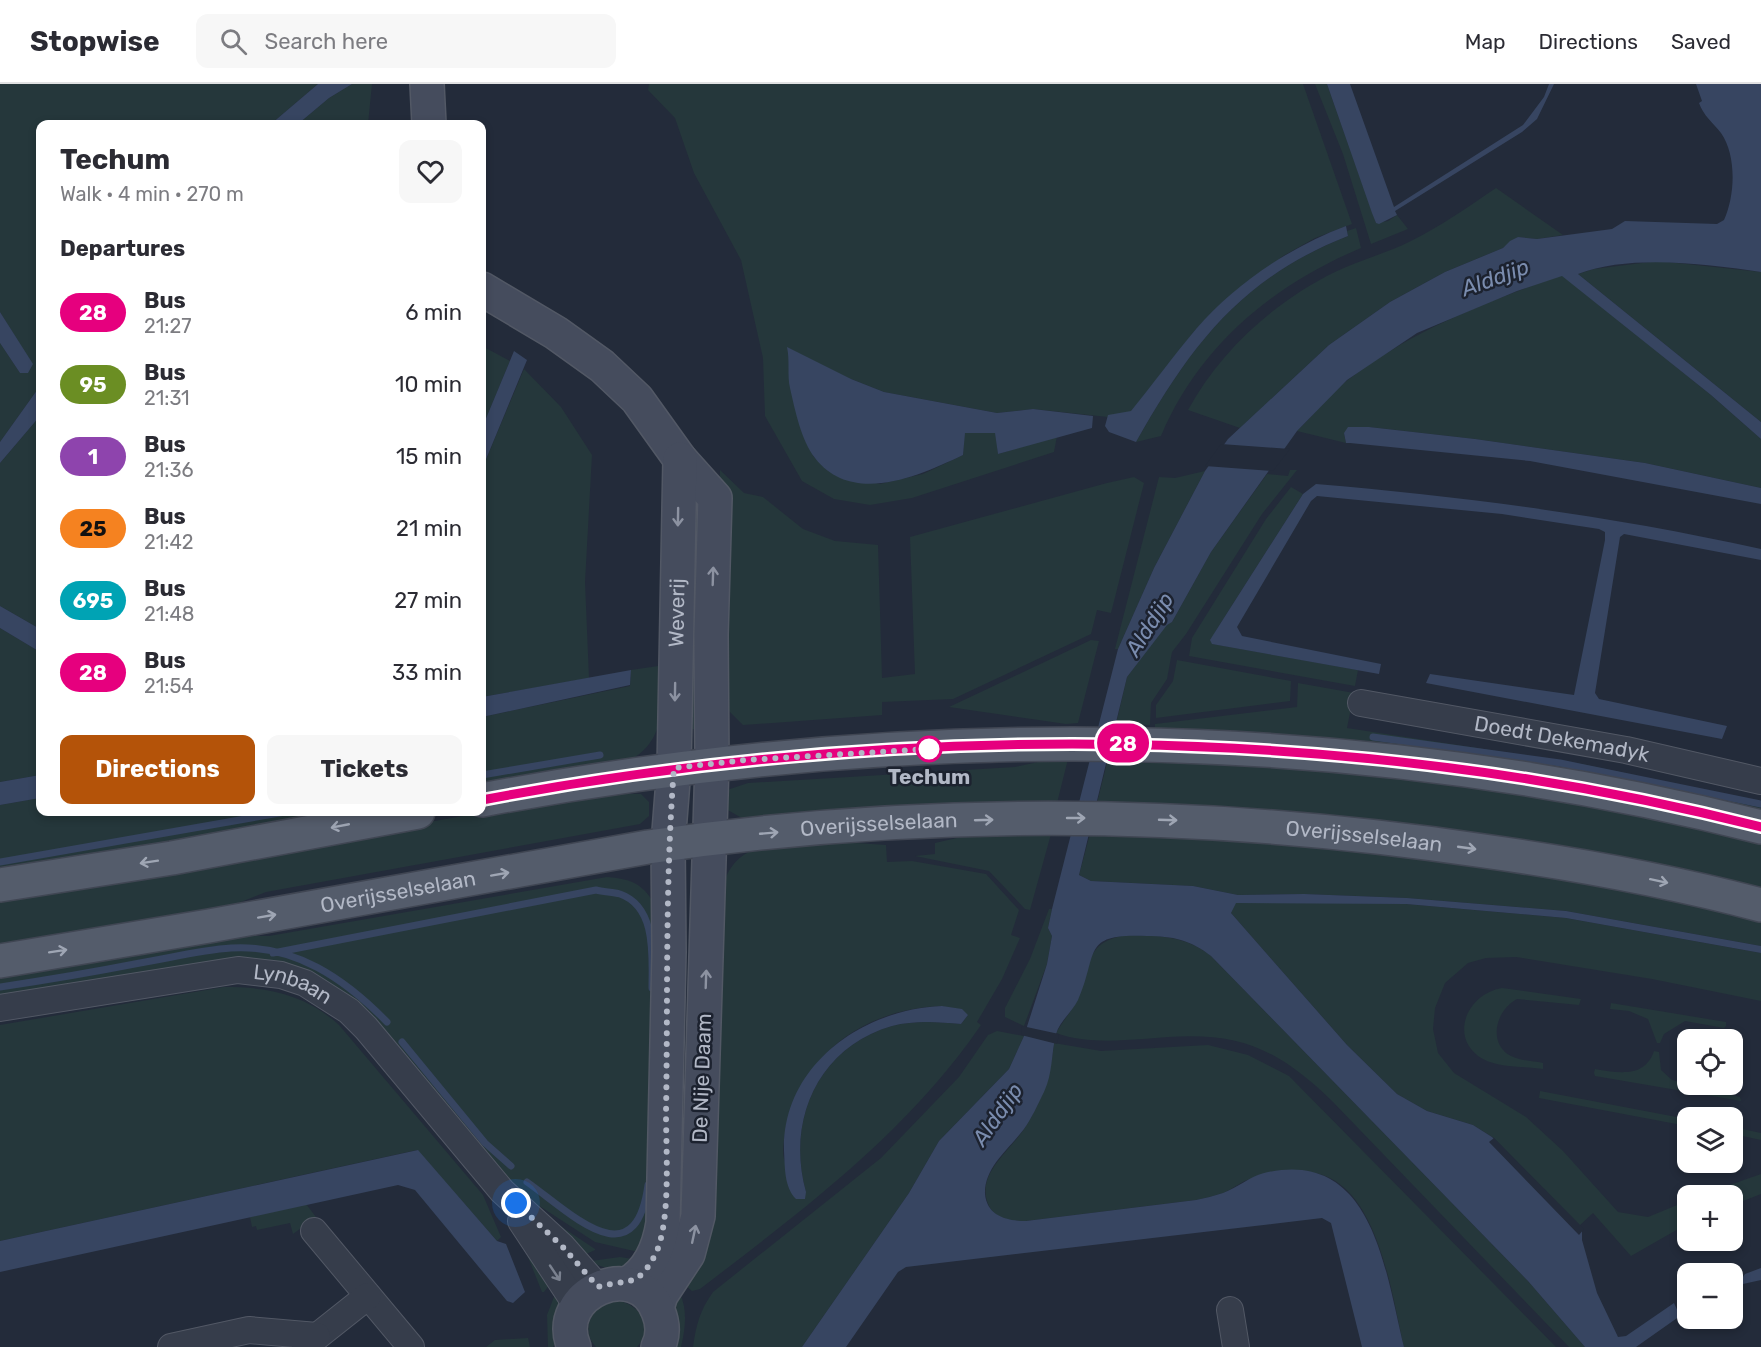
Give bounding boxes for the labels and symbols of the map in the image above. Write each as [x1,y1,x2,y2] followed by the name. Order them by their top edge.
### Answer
[1457,253,1533,303] water label: Alddjip
[673,507,684,527] one-way arrow
[707,567,719,587] one-way arrow
[663,578,690,648] street label: Weverij
[1119,587,1180,662] water label: Alddjip
[669,681,681,701] one-way arrow
[1472,710,1652,767] street label: Doedt Dekemadyk
[1096,724,1150,762] line badge: 28
[916,736,942,762] marker: Techum
[888,764,970,789] place label: Techum
[799,807,958,841] street label: Overijsselselaan
[1066,813,1086,824] one-way arrow
[974,814,994,826] one-way arrow
[1158,815,1178,826] one-way arrow
[1285,815,1444,857] street label: Overijsselselaan
[331,821,351,832] one-way arrow
[758,827,778,838] one-way arrow
[1456,842,1476,853] one-way arrow
[139,856,159,867] one-way arrow
[318,865,478,918] street label: Overijsselselaan
[490,868,509,879] one-way arrow
[1648,876,1668,887] one-way arrow
[256,910,276,921] one-way arrow
[47,945,67,956] one-way arrow
[252,959,337,1009] street label: Lynbaan
[700,969,711,989] one-way arrow
[687,1013,716,1143] street label: De Nije Daam
[966,1078,1029,1152] water label: Alddjip
[501,1188,531,1218] your location
[689,1225,700,1244] one-way arrow
[549,1264,561,1281] one-way arrow

